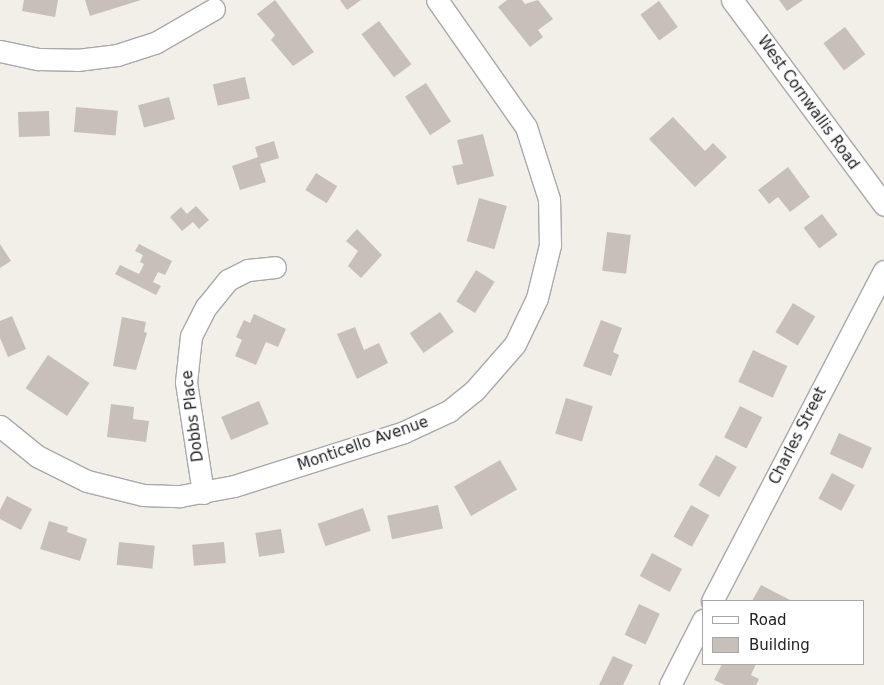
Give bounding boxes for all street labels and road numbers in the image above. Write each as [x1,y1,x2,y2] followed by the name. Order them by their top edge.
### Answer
[753,33,863,173] street label: West Cornwallis Road
[178,369,208,463] street label: Dobbs Place
[766,384,830,488] street label: Charles Street
[295,413,431,475] street label: Monticello Avenue

